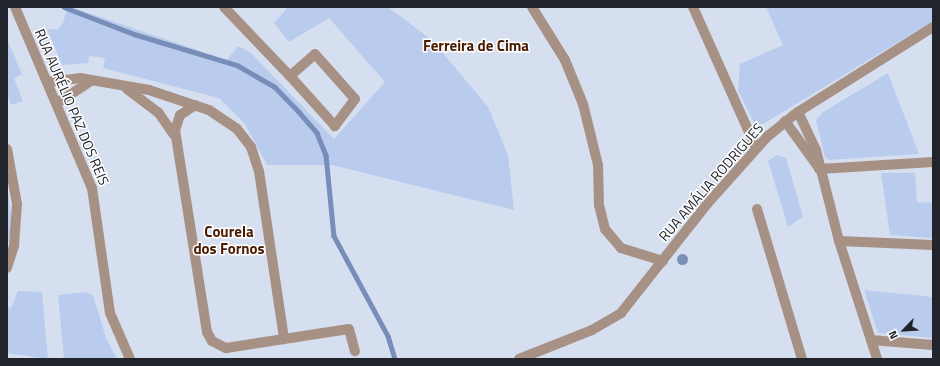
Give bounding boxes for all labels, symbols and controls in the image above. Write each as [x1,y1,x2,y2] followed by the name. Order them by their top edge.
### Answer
[31,26,113,188] street label: RUA AURÉLIO PAZ DOS REIS
[423,37,529,55] district label: Ferreira de Cima
[655,120,767,244] street label: RUA AMÁLIA RODRIGUES
[193,222,265,257] district label: Courela dos Fornos
[884,310,924,350] north arrow
[884,328,902,342] text: N

